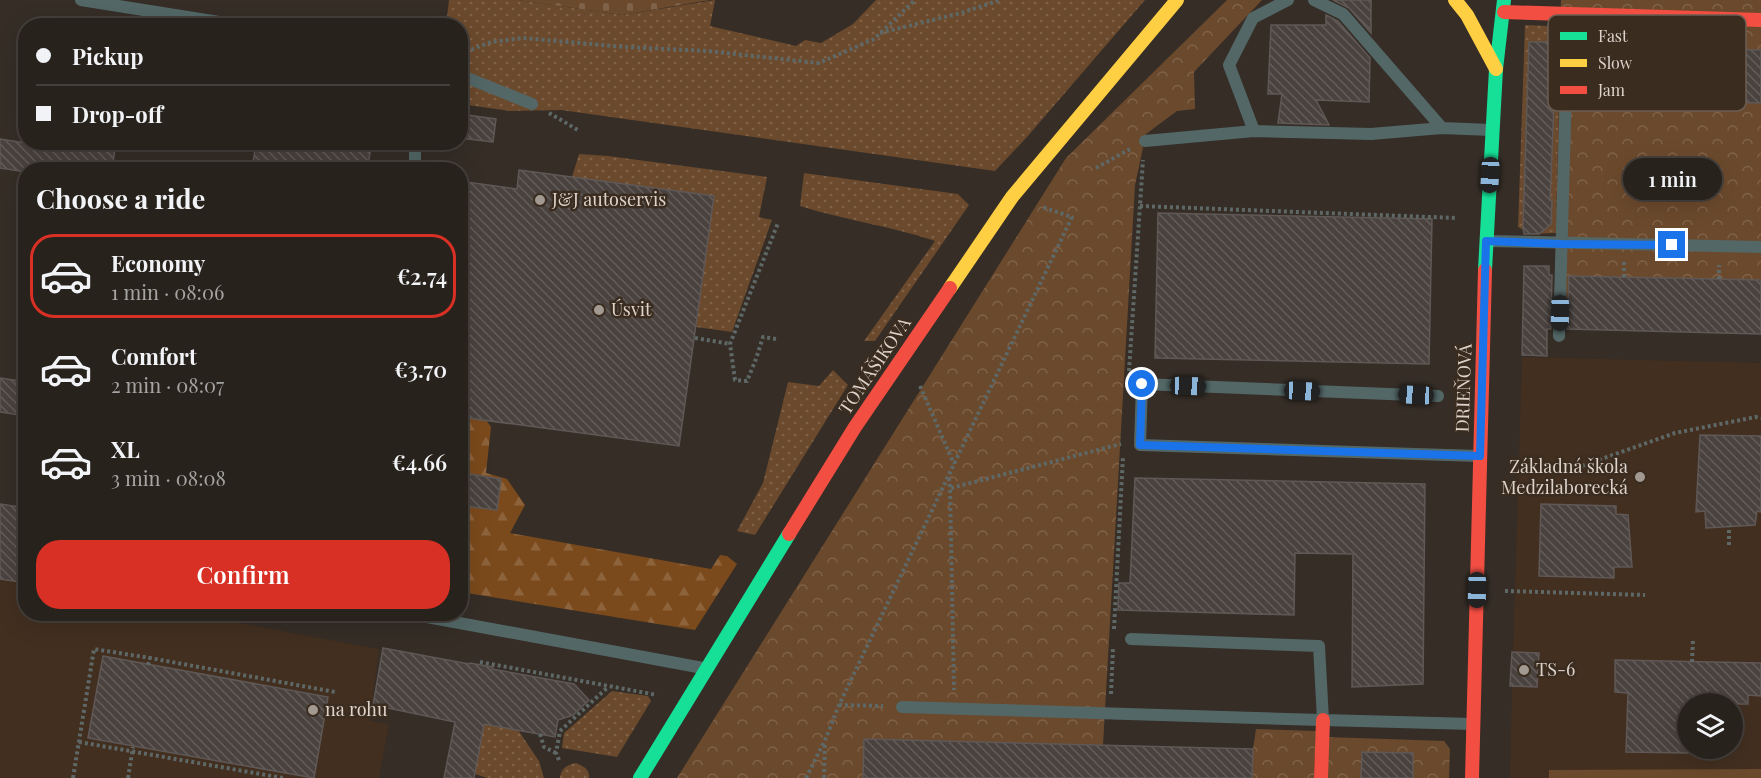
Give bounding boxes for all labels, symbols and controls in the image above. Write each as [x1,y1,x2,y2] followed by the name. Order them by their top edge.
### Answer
[1548,15,1746,111] legend
[1598,25,1628,46] text: Fast
[72,41,143,71] text: Pickup
[1598,52,1633,73] text: Slow
[1597,79,1625,100] text: Jam
[72,99,163,129] text: Drop-off
[1480,157,1500,193] car
[1622,158,1722,200] callout: 1 min
[1648,165,1697,192] text: 1 min
[36,180,205,216] text: Choose a ride
[551,187,666,211] place label: J&J autoservis
[533,193,547,207] marker: J&J autoservis
[1658,231,1685,258] route end
[111,248,205,278] text: Economy
[39,249,93,303] icon: car
[397,261,447,291] text: €2.74
[111,278,224,305] text: 1 min · 08:06
[1551,295,1569,331] car
[611,297,652,321] place label: Úsvit
[592,303,606,317] marker: Úsvit
[833,311,916,419] street label: TOMÁŠIKOVA
[111,341,197,371] text: Comfort
[39,342,93,396] icon: car
[1449,343,1477,433] street label: DRIEŇOVÁ
[394,354,447,384] text: €3.70
[1128,370,1155,397] route start
[111,371,224,398] text: 2 min · 08:07
[1170,376,1206,396] car
[1284,381,1320,401] car
[1398,385,1434,405] car
[111,434,140,464] text: XL
[39,435,93,489] icon: car
[392,447,447,477] text: €4.66
[1501,454,1628,499] place label: Základná škola Medzilaborecká
[111,464,226,491] text: 3 min · 08:08
[1633,470,1647,484] marker: Základná škola Medzilaborecká
[36,540,450,609] button: Confirm
[1468,572,1486,608] car
[1536,657,1575,681] place label: TS-6
[1517,663,1531,677] marker: TS-6
[1677,693,1743,759] map controls
[1677,693,1743,759] button: layers
[325,697,388,721] place label: na rohu
[306,703,320,717] marker: na rohu

